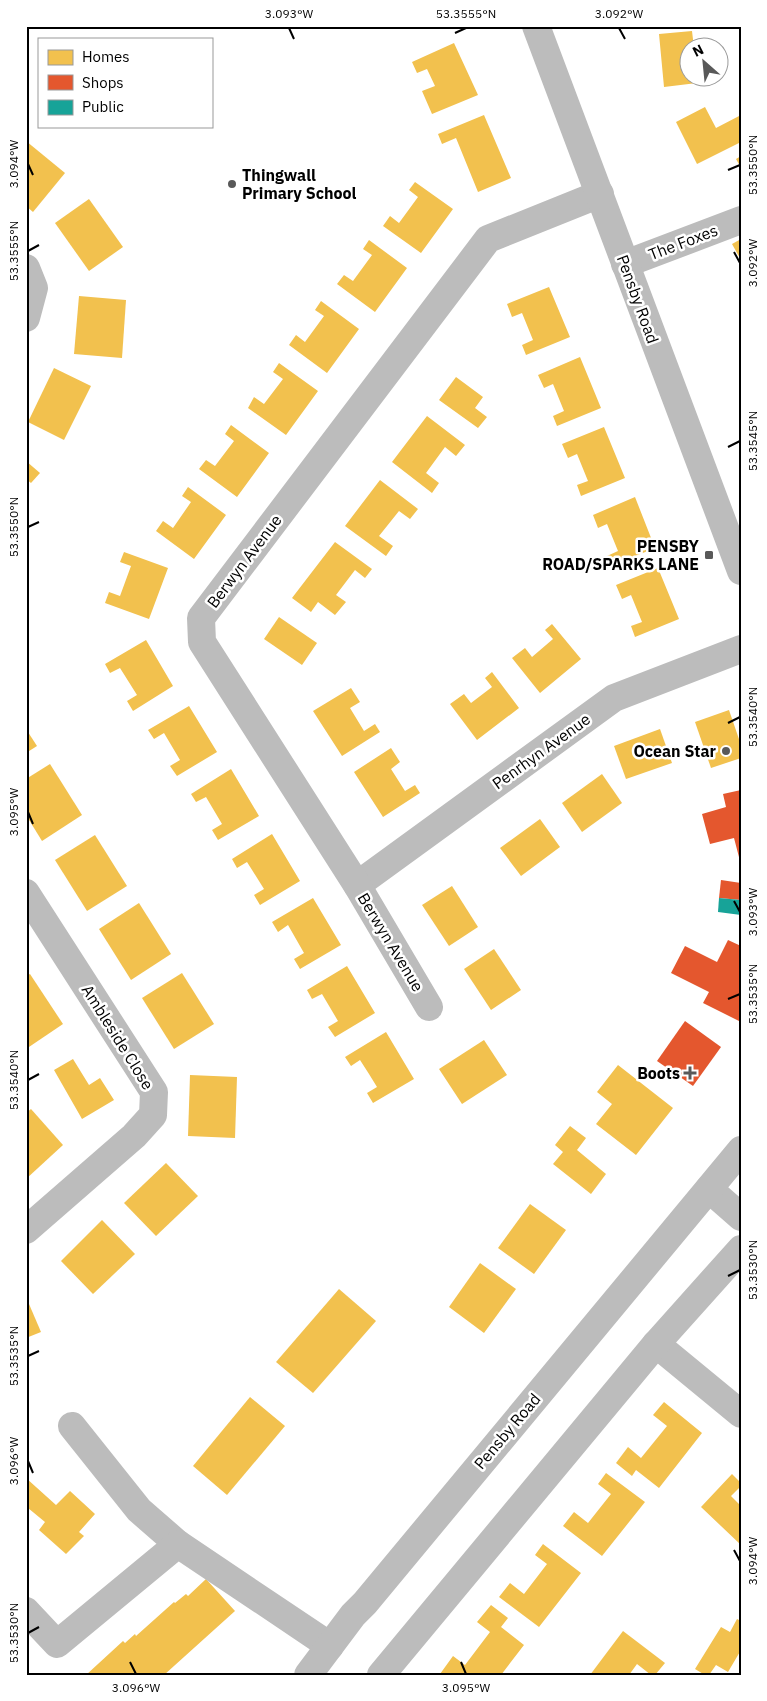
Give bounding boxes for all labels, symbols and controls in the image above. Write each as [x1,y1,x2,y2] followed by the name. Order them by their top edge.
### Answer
[265,6,313,21] text: 3.093°W
[436,6,496,21] text: 53.3555°N
[595,6,643,21] text: 3.092°W
[38,38,212,128] legend
[680,38,730,88] north arrow
[689,40,707,61] text: N
[82,47,130,66] text: Homes
[82,73,124,92] text: Shops
[82,97,124,116] text: Public
[745,135,760,195] text: 53.3550°N
[6,140,21,188] text: 3.094°W
[242,165,357,203] place label: Thingwall Primary School
[226,178,238,190] marker: Thingwall Primary School
[646,220,720,264] street label: The Foxes
[6,221,21,281] text: 53.3555°N
[745,239,760,287] text: 3.092°W
[613,252,663,346] street label: Pensby Road
[745,411,760,471] text: 53.3545°N
[6,497,21,557] text: 53.3550°N
[202,510,286,612] street label: Berwyn Avenue
[542,536,700,574] place label: PENSBY ROAD/SPARKS LANE
[703,549,715,561] marker: PENSBY ROAD/SPARKS LANE
[745,687,760,747] text: 53.3540°N
[488,709,594,793] street label: Penrhyn Avenue
[633,741,717,761] place label: Ocean Star
[720,745,732,757] marker: Ocean Star
[6,788,21,836] text: 3.095°W
[745,888,760,936] text: 3.093°W
[354,889,428,995] street label: Berwyn Avenue
[745,964,760,1024] text: 53.3535°N
[78,981,158,1093] street label: Ambleside Close
[6,1050,21,1110] text: 53.3540°N
[637,1063,680,1083] place label: Boots
[684,1067,696,1079] marker: Boots
[745,1240,760,1300] text: 53.3530°N
[6,1326,21,1386] text: 53.3535°N
[470,1389,544,1473] street label: Pensby Road
[6,1437,21,1485] text: 3.096°W
[745,1537,760,1585] text: 3.094°W
[6,1603,21,1663] text: 53.3530°N
[112,1680,160,1695] text: 3.096°W
[442,1680,490,1695] text: 3.095°W

